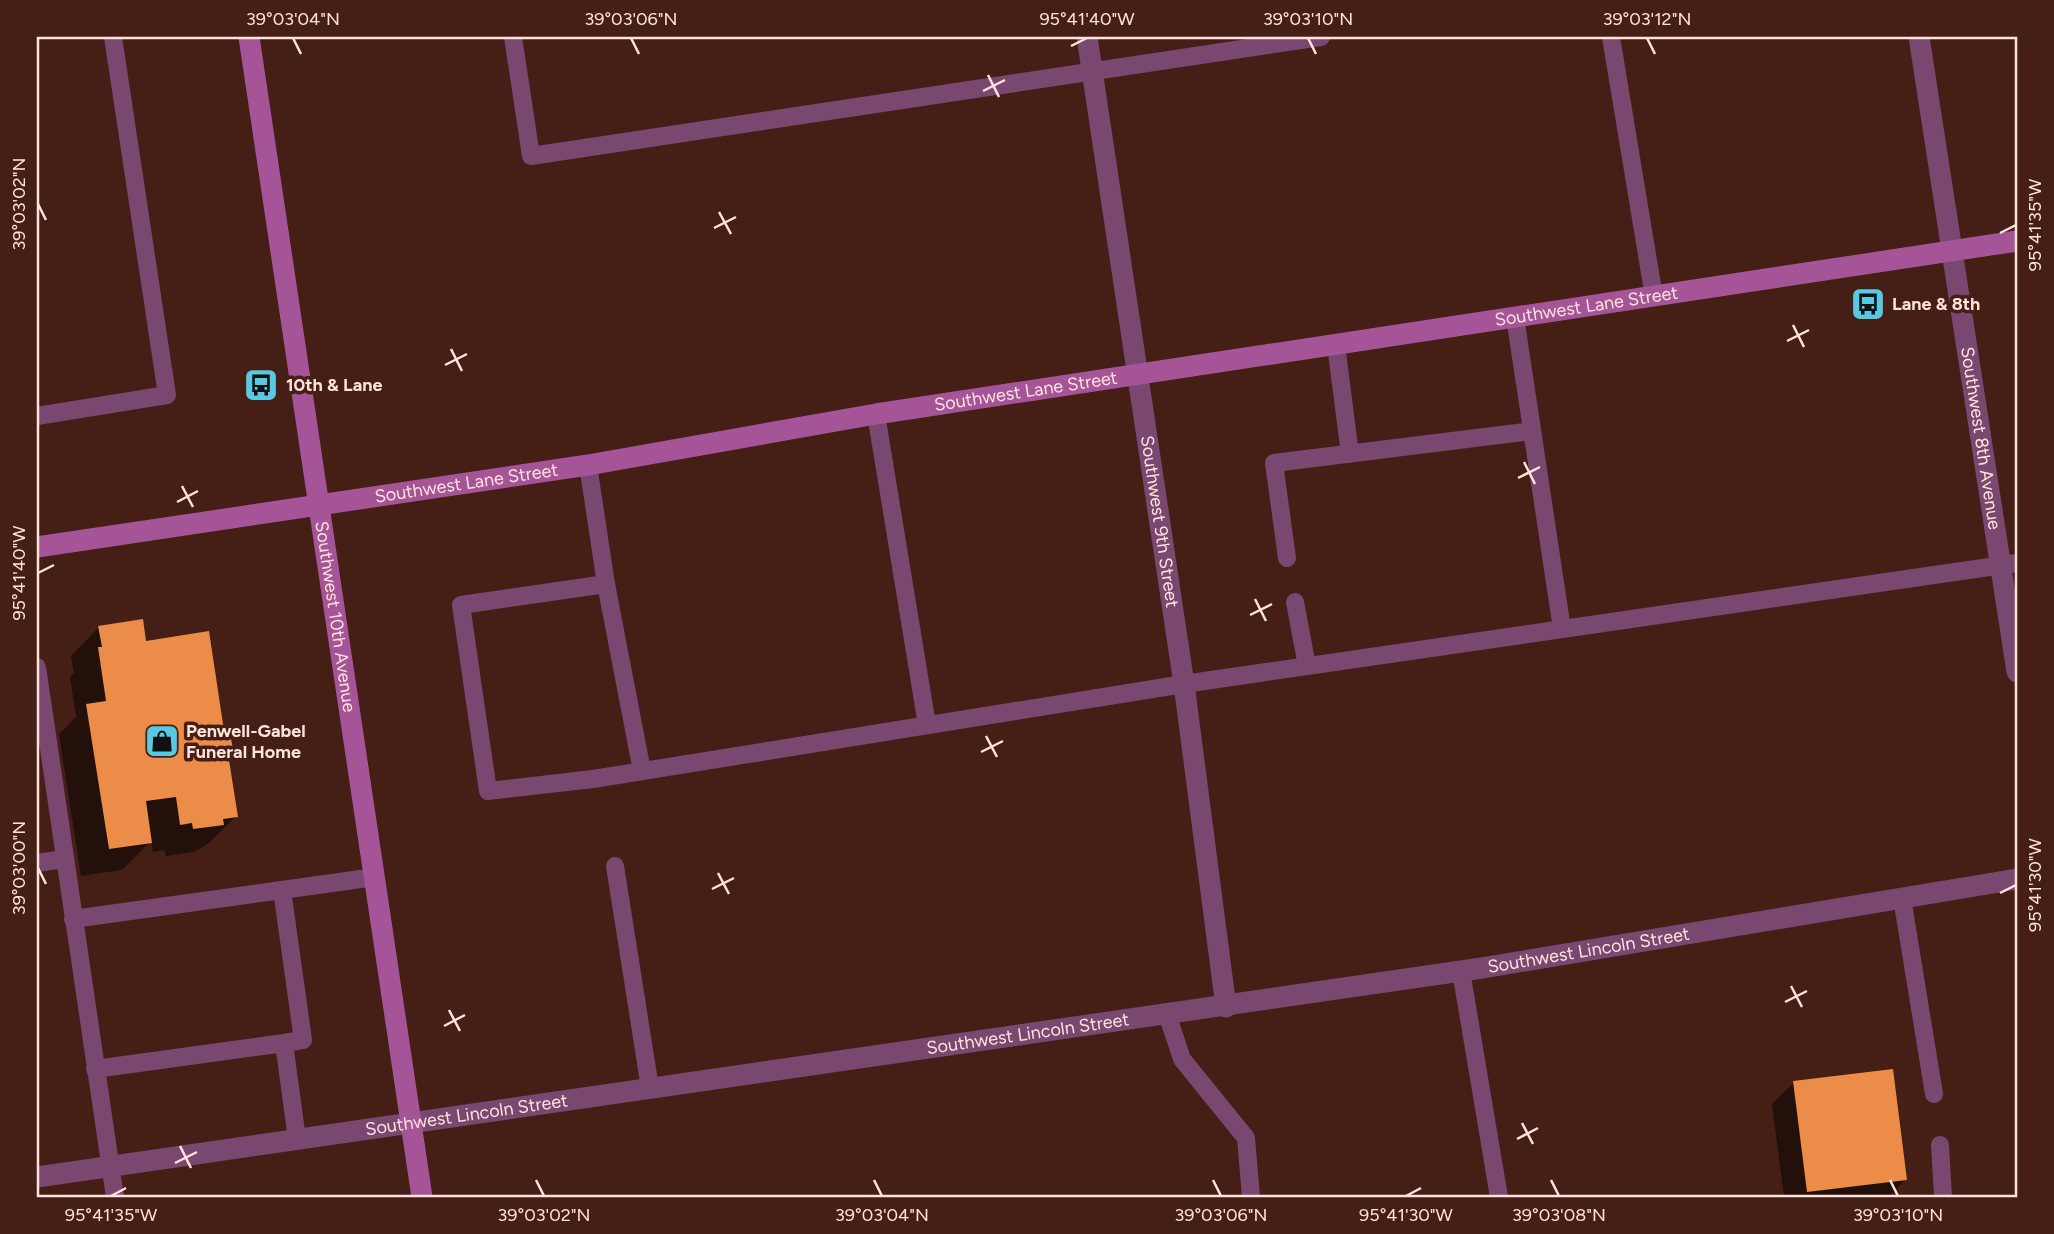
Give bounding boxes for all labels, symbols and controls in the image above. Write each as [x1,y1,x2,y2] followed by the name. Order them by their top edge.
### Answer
[246,8,340,30] text: 39°03'04"N
[585,8,677,30] text: 39°03'06"N
[1039,8,1135,30] text: 95°41'40"W
[1263,8,1353,30] text: 39°03'10"N
[1603,8,1691,30] text: 39°03'12"N
[8,158,30,250] text: 39°03'02"N
[2024,178,2046,271] text: 95°41'35"W
[1493,282,1680,331] street label: Southwest Lane Street
[1849,285,1887,323] bus stop icon: Lane & 8th
[1892,293,1980,315] place label: Lane & 8th
[1956,345,2006,531] street label: Southwest 8th Avenue
[242,366,280,404] bus stop icon: 10th & Lane
[933,367,1119,416] street label: Southwest Lane Street
[286,374,382,396] place label: 10th & Lane
[1136,434,1183,609] street label: Southwest 9th Street
[373,459,560,508] street label: Southwest Lane Street
[310,520,361,714] street label: Southwest 10th Avenue
[8,525,30,621] text: 95°41'40"W
[186,720,306,763] place label: Penwell-Gabel Funeral Home
[143,722,181,760] shop icon: Penwell-Gabel Funeral Home
[8,821,30,915] text: 39°03'00"N
[2024,837,2046,932] text: 95°41'30"W
[1486,923,1691,978] street label: Southwest Lincoln Street
[925,1008,1131,1059] street label: Southwest Lincoln Street
[364,1089,569,1140] street label: Southwest Lincoln Street
[65,1204,158,1226] text: 95°41'35"W
[498,1204,590,1226] text: 39°03'02"N
[835,1204,929,1226] text: 39°03'04"N
[1175,1204,1267,1226] text: 39°03'06"N
[1359,1204,1454,1226] text: 95°41'30"W
[1512,1204,1606,1226] text: 39°03'08"N
[1853,1204,1943,1226] text: 39°03'10"N

